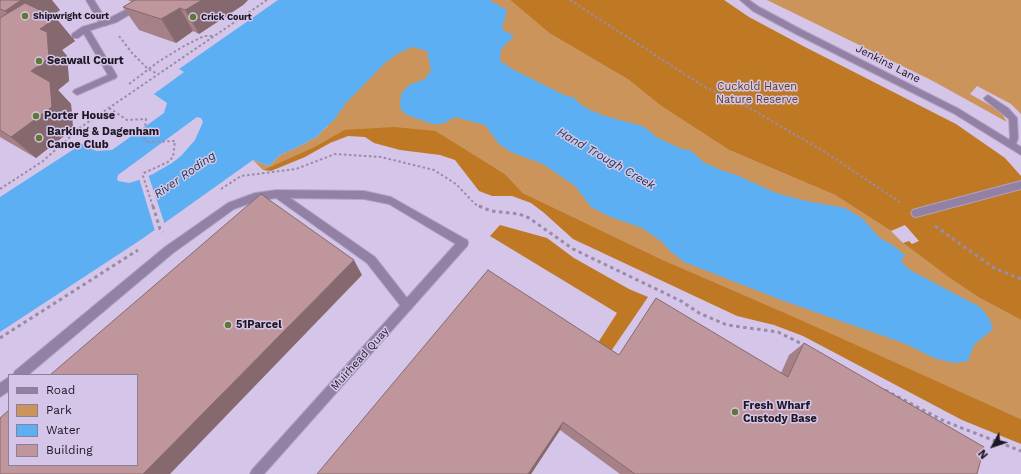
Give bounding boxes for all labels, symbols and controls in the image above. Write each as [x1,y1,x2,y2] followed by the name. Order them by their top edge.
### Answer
[20,11,30,21] marker: Shipwright Court
[33,11,109,21] place label: Shipwright Court
[188,12,198,22] marker: Crick Court
[201,12,252,22] place label: Crick Court
[853,42,923,86] street label: Jenkins Lane
[47,54,123,68] place label: Seawall Court
[34,56,44,66] marker: Seawall Court
[716,80,798,106] park label: Cuckold Haven Nature Reserve
[44,109,115,123] place label: Porter House
[31,111,41,121] marker: Porter House
[47,125,159,151] place label: Barking & Dagenham Canoe Club
[554,125,658,193] water label: Hand Trough Creek
[34,133,44,143] marker: Barking & Dagenham Canoe Club
[151,148,219,202] water label: River Roding
[236,318,282,332] place label: 51Parcel
[223,320,233,330] marker: 51Parcel
[328,325,392,393] street label: Muirhead Quay
[8,374,138,466] legend
[46,383,75,397] text: Road
[743,399,817,425] place label: Fresh Wharf Custody Base
[46,403,72,417] text: Park
[730,407,740,417] marker: Fresh Wharf Custody Base
[46,423,80,437] text: Water
[973,426,1013,466] north arrow
[46,443,93,457] text: Building
[976,447,991,461] text: N

